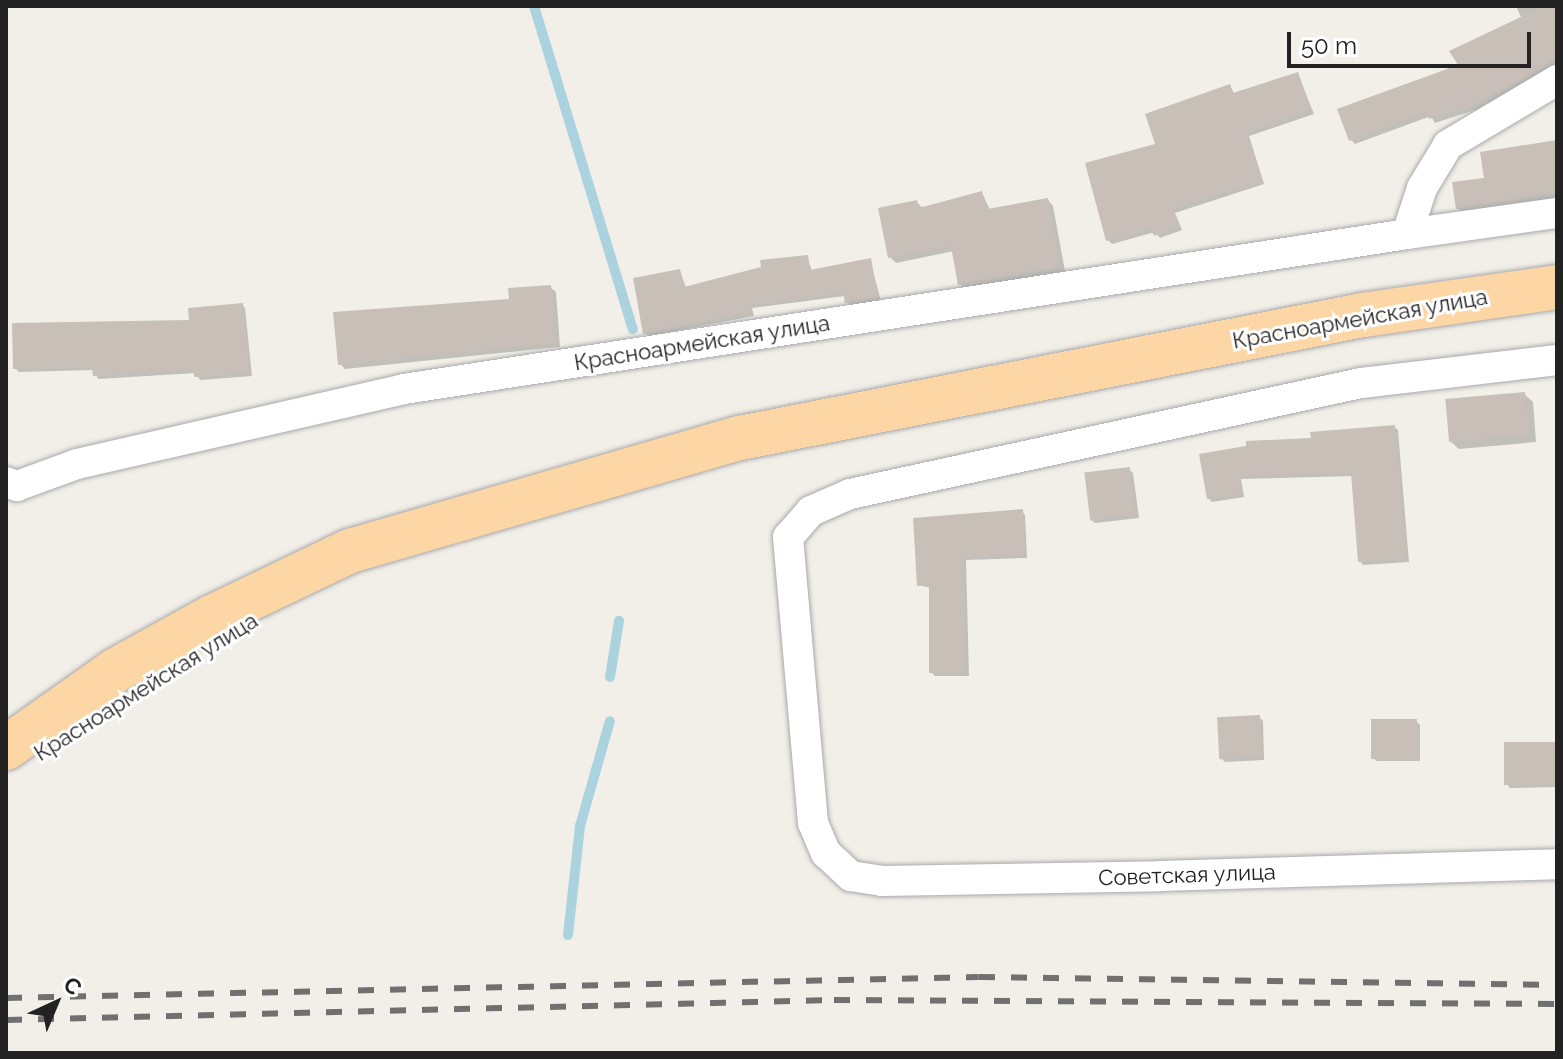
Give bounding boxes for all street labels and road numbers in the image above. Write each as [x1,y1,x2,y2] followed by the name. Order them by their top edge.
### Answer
[1230,283,1490,355] street label: Красноармейская улица
[572,310,832,376] street label: Красноармейская улица
[29,607,263,767] street label: Красноармейская улица
[1098,859,1276,891] street label: Советская улица

